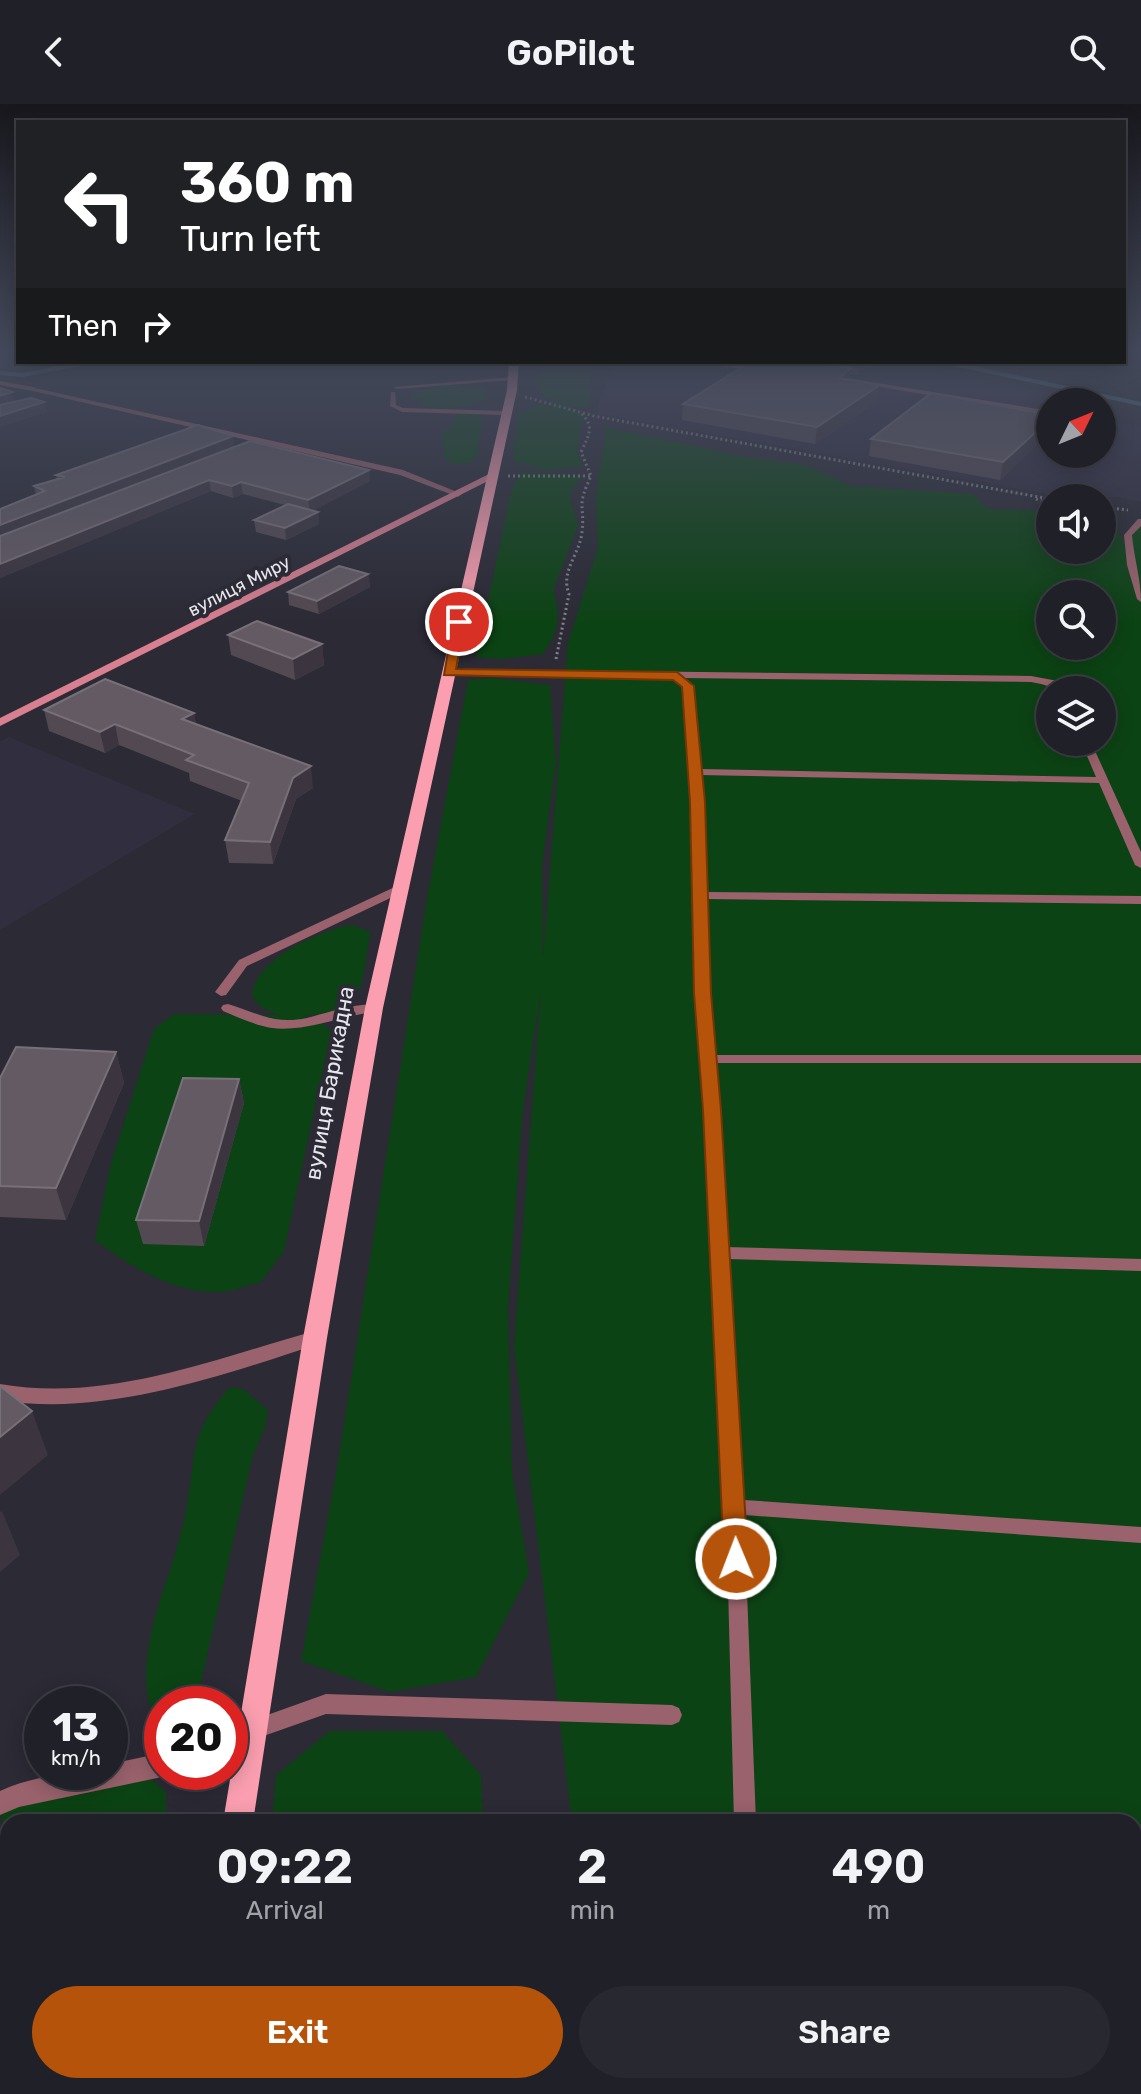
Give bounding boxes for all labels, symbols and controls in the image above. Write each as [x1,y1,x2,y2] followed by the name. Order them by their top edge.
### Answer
[32,30,76,74] icon: back
[1065,30,1109,74] icon: search
[506,31,635,74] text: GoPilot
[180,150,355,216] text: 360 m
[48,152,152,256] icon: left
[180,217,321,260] text: Turn left
[134,304,178,348] icon: right
[48,308,118,344] text: Then
[1036,388,1116,468] north arrow
[1036,388,1116,756] map controls
[1036,484,1116,564] button: sound
[184,551,294,621] street label: вулиця Миру
[1036,580,1116,660] button: search
[425,588,493,656] pin
[437,600,481,644] icon: arrive
[1036,676,1116,756] button: layers
[299,984,360,1182] street label: вулиця Барикадна
[694,1517,778,1601] position arrow
[144,1686,248,1790] speed limit sign: 20
[53,1704,99,1751] text: 13
[51,1746,101,1770] text: km/h
[217,1838,353,1895] text: 09:22
[577,1838,608,1895] text: 2
[831,1838,925,1895] text: 490
[246,1895,324,1926] text: Arrival
[570,1895,615,1926] text: min
[867,1895,890,1926] text: m
[32,1986,563,2078] button: Exit
[579,1986,1110,2078] button: Share

